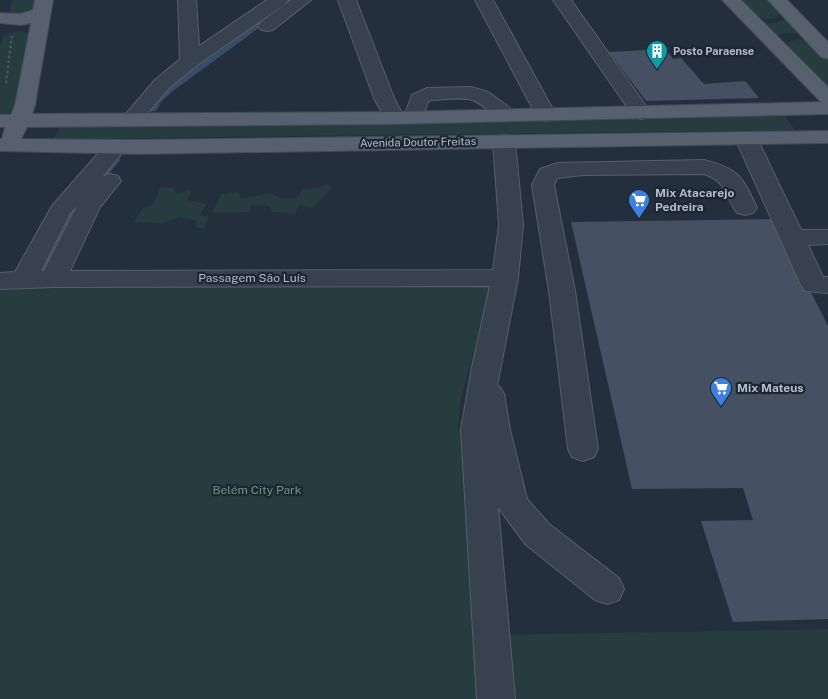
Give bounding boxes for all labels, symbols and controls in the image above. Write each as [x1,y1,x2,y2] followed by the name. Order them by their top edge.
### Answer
[645,39,669,70] building icon: Posto Paraense
[673,45,754,57] place label: Posto Paraense
[360,135,477,149] street label: Avenida Doutor Freitas
[655,186,735,214] place label: Mix Atacarejo Pedreira
[627,188,651,219] supermarket icon: Mix Atacarejo Pedreira
[198,271,306,285] street label: Passagem São Luís
[709,376,733,407] supermarket icon: Mix Mateus
[737,381,804,395] place label: Mix Mateus
[212,483,302,497] park label: Belém City Park

